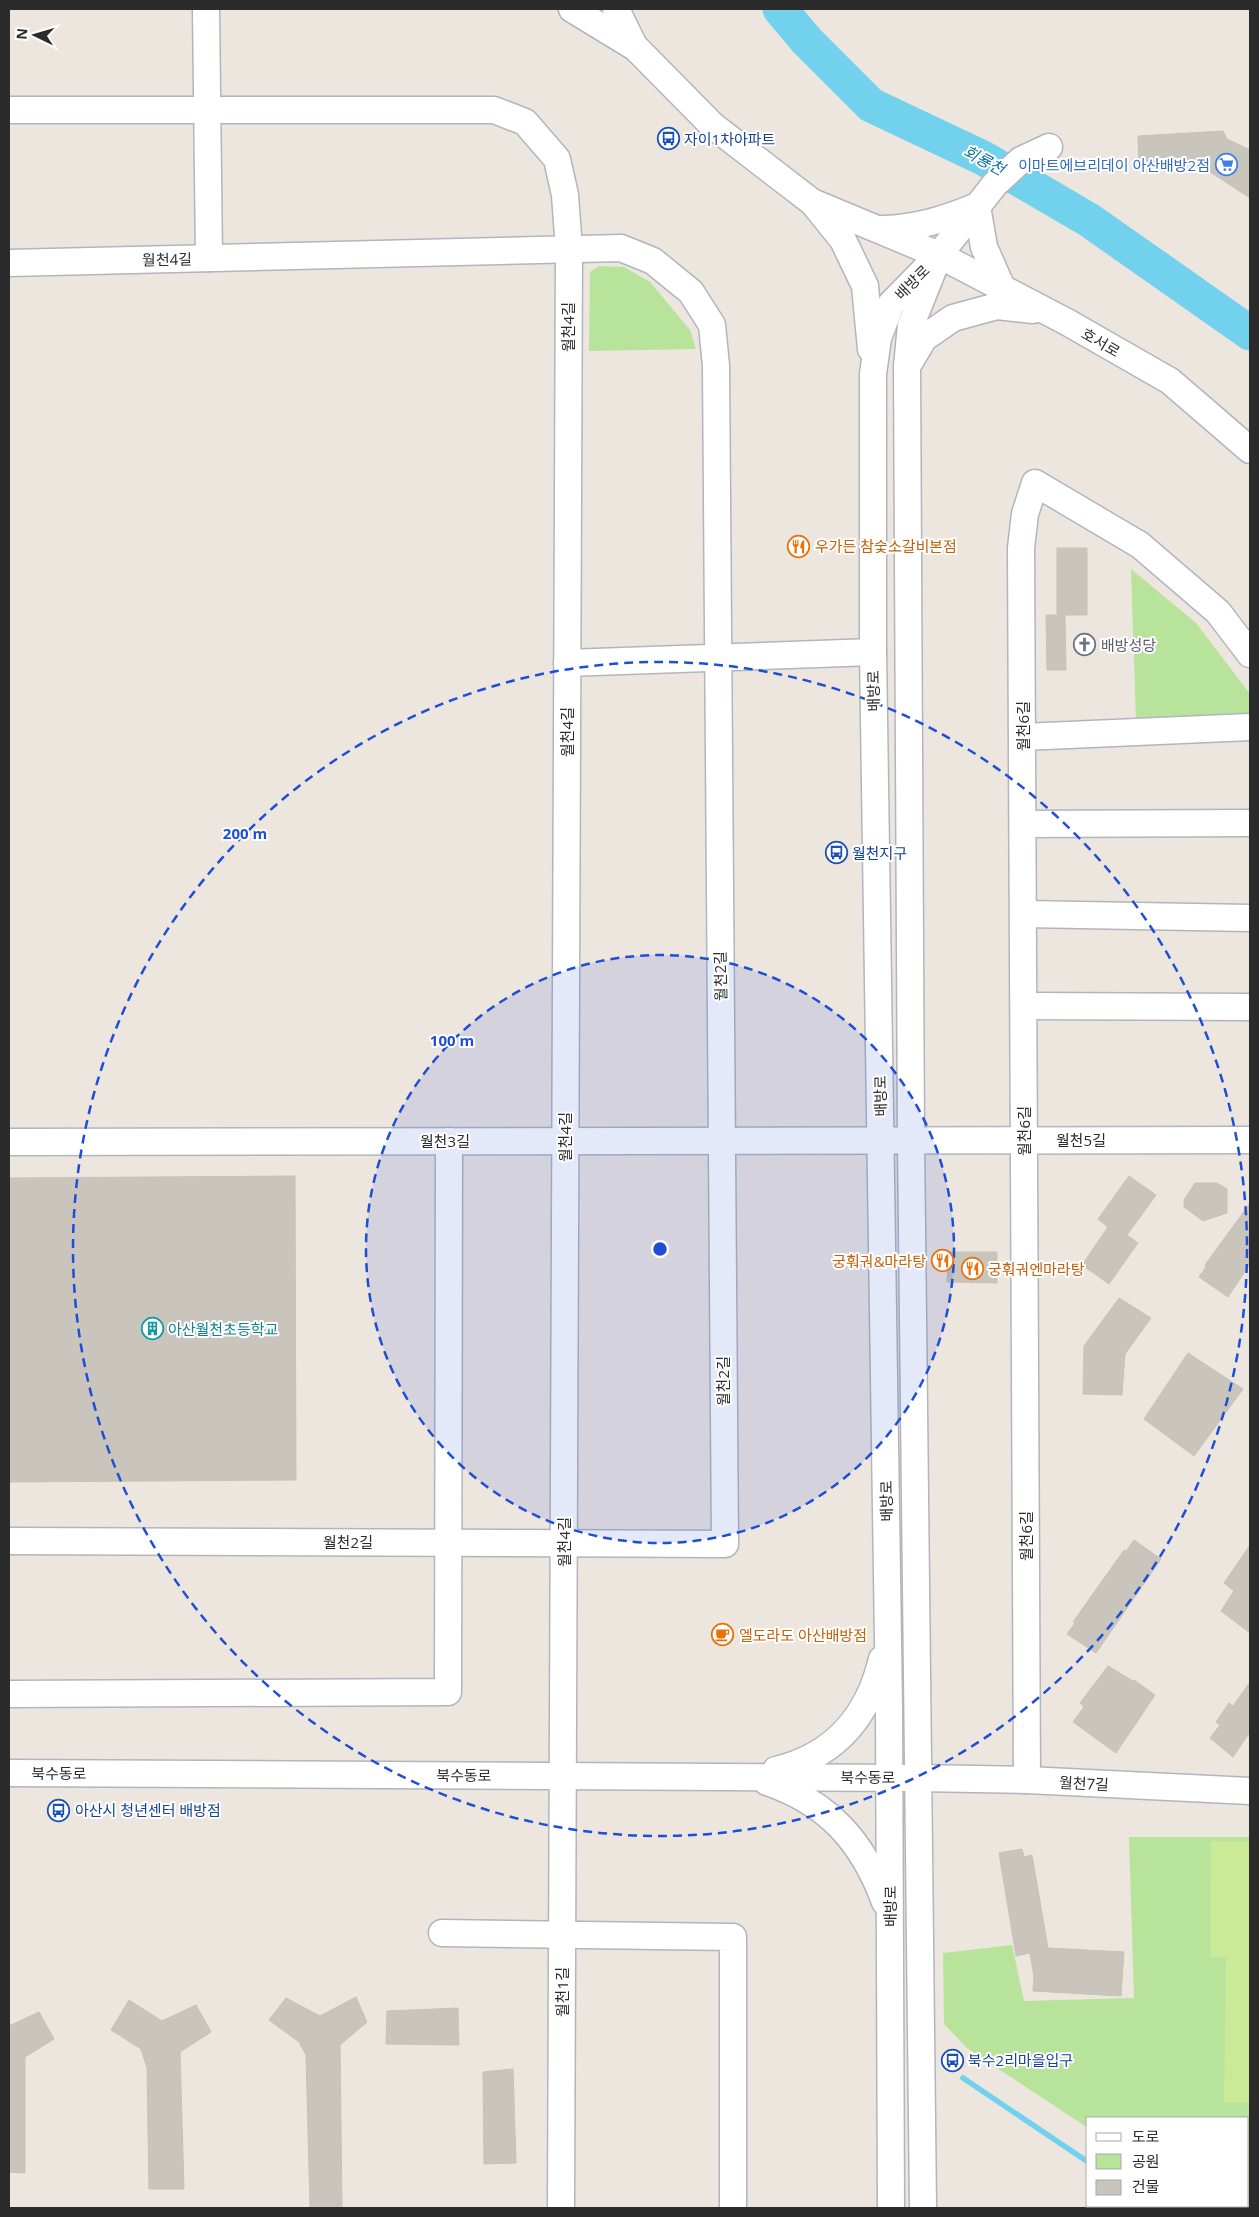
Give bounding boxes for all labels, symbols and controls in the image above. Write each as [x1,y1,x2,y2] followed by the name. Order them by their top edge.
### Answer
[10,10,60,60] north arrow
[12,27,32,40] text: N
[656,127,680,151] bus stop icon: 자이1차아파트
[684,129,776,149] place label: 자이1차아파트
[959,140,1011,181] water label: 회룡천
[1214,153,1238,177] supermarket icon: 이마트에브리데이 아산배방2점
[1018,155,1210,175] place label: 이마트에브리데이 아산배방2점
[142,249,192,269] street label: 월천4길
[890,260,934,304] street label: 배방로
[558,302,578,352] street label: 월천4길
[1078,323,1124,361] street label: 호서로
[787,534,811,558] restaurant icon: 우가든 참숯소갈비본점
[815,536,957,556] place label: 우가든 참숯소갈비본점
[1073,633,1097,657] church icon: 배방성당
[1101,635,1156,655] place label: 배방성당
[863,670,883,712] street label: 배방로
[1013,701,1033,751] street label: 월천6길
[557,707,577,757] street label: 월천4길
[223,823,267,843] text: 200 m
[824,841,848,865] bus stop icon: 월천지구
[852,843,907,863] place label: 월천지구
[710,951,730,1001] street label: 월천2길
[430,1030,474,1050] text: 100 m
[870,1075,890,1117] street label: 배방로
[1014,1106,1034,1156] street label: 월천6길
[555,1112,575,1162] street label: 월천4길
[1056,1130,1106,1150] street label: 월천5길
[420,1131,470,1151] street label: 월천3길
[651,1240,669,1258] centre of rings
[930,1249,954,1273] restaurant icon: 궁훠궈&마라탕
[832,1251,926,1271] place label: 궁훠궈&마라탕
[960,1257,984,1281] restaurant icon: 궁훠궈엔마라탕
[988,1259,1085,1279] place label: 궁훠궈엔마라탕
[140,1317,164,1341] building icon: 아산월천초등학교
[168,1319,278,1339] place label: 아산월천초등학교
[713,1356,733,1406] street label: 월천2길
[876,1480,896,1522] street label: 배방로
[1016,1511,1036,1561] street label: 월천6길
[554,1517,574,1567] street label: 월천4길
[323,1532,373,1552] street label: 월천2길
[711,1623,735,1647] cafe icon: 엘도라도 아산배방점
[739,1625,867,1645] place label: 엘도라도 아산배방점
[31,1763,87,1783] street label: 북수동로
[436,1765,492,1785] street label: 북수동로
[840,1767,896,1787] street label: 북수동로
[1059,1772,1109,1794] street label: 월천7길
[47,1798,71,1822] bus stop icon: 아산시 청년센터 배방점
[75,1800,221,1820] place label: 아산시 청년센터 배방점
[880,1885,900,1927] street label: 배방로
[552,1967,572,2017] street label: 월천1길
[940,2048,964,2072] bus stop icon: 북수2리마을입구
[968,2050,1073,2070] place label: 북수2리마을입구
[1086,2117,1249,2207] legend
[1132,2126,1160,2146] text: 도로
[1132,2151,1160,2171] text: 공원
[1132,2176,1160,2196] text: 건물

